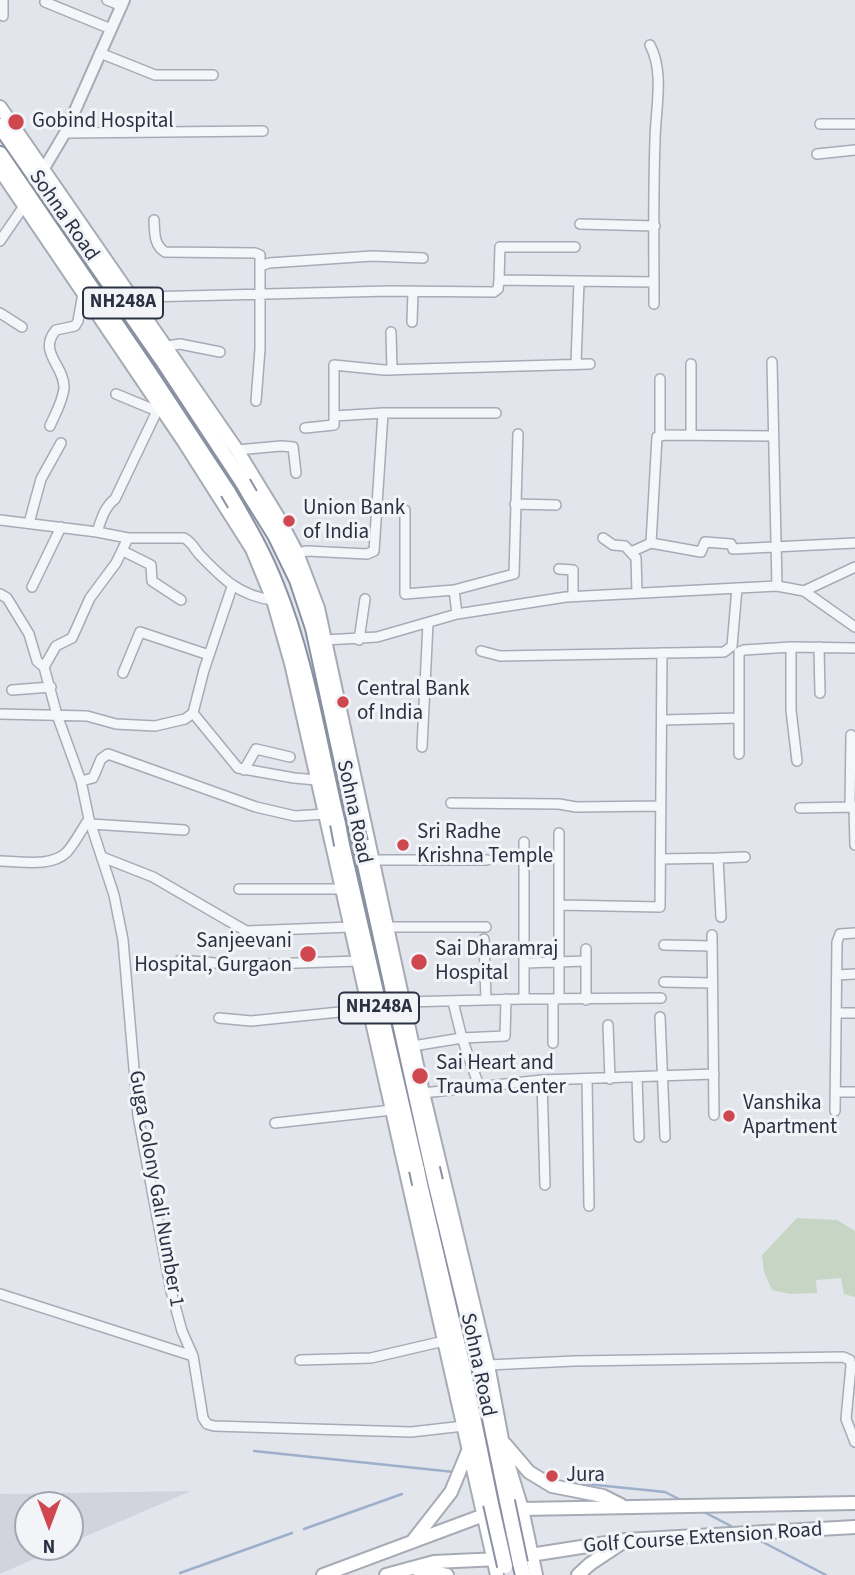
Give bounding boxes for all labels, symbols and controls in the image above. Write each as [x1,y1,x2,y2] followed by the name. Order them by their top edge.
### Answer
[32,109,174,135] place label: Gobind Hospital
[6,112,26,132] marker: Gobind Hospital
[22,166,104,266] street label: Sohna Road
[83,288,163,318] road number: NH248A
[303,496,405,546] place label: Union Bank of India
[281,513,297,529] marker: Union Bank of India
[357,677,470,727] place label: Central Bank of India
[335,694,351,710] marker: Central Bank of India
[330,758,376,866] street label: Sohna Road
[417,820,553,870] place label: Sri Radhe Krishna Temple
[395,837,411,853] marker: Sri Radhe Krishna Temple
[134,929,292,979] place label: Sanjeevani Hospital, Gurgaon
[435,937,558,987] place label: Sai Dharamraj Hospital
[298,944,318,964] marker: Sanjeevani Hospital, Gurgaon
[409,952,429,972] marker: Sai Dharamraj Hospital
[339,992,419,1024] road number: NH248A
[436,1051,566,1101] place label: Sai Heart and Trauma Center
[410,1066,430,1086] marker: Sai Heart and Trauma Center
[122,1069,188,1309] street label: Guga Colony Gali Number 1
[743,1091,837,1141] place label: Vanshika Apartment
[721,1108,737,1124] marker: Vanshika Apartment
[454,1311,500,1419] street label: Sohna Road
[566,1463,605,1489] place label: Jura
[544,1468,560,1484] marker: Jura
[14,1491,84,1561] north arrow
[583,1518,823,1560] street label: Golf Course Extension Road
[43,1532,55,1559] text: N

